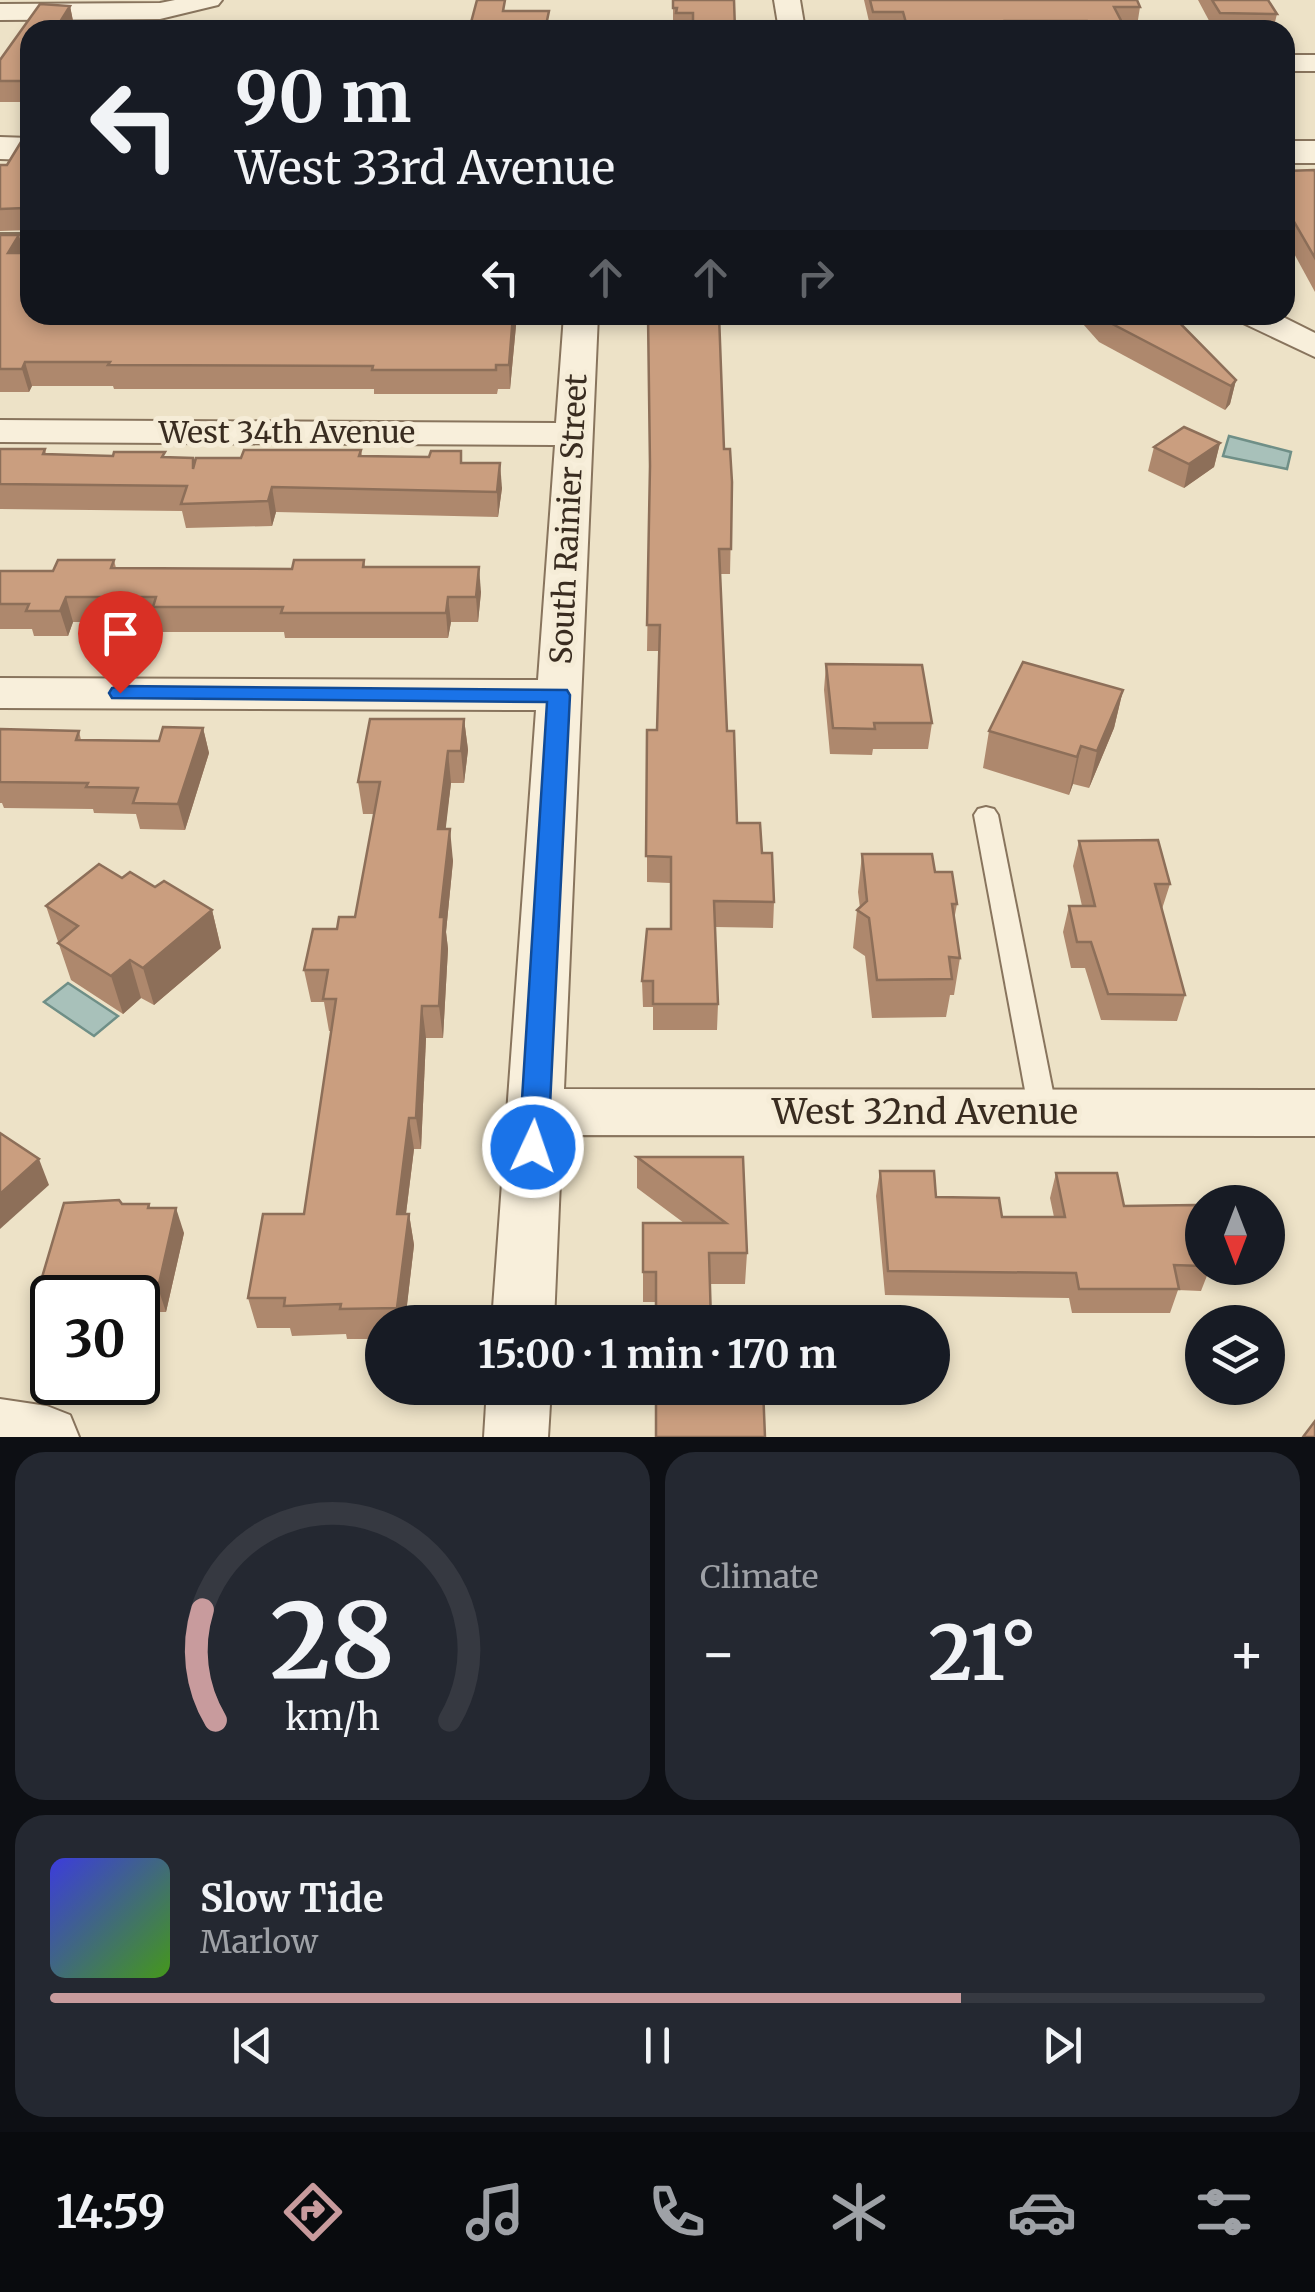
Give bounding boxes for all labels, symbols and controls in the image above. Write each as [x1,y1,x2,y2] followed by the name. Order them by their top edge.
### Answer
[235,53,412,141] text: 90 m
[70,60,200,190] icon: left
[235,140,615,196] text: West 33rd Avenue
[473,250,528,305] icon: left
[578,250,633,305] icon: ahead
[683,250,738,305] icon: ahead
[788,250,843,305] icon: right
[541,372,595,665] street label: South Rainier Street
[158,413,415,451] street label: West 34th Avenue
[78,591,163,694] pin
[93,606,148,661] icon: arrive
[771,1090,1078,1134] street label: West 32nd Avenue
[481,1095,585,1199] position arrow
[1185,1185,1285,1285] north arrow
[1185,1185,1285,1405] map controls
[30,1275,160,1405] speed limit sign: 30
[1185,1305,1285,1405] button: layers
[478,1331,837,1378] text: 15:00 · 1 min · 170 m
[700,1557,818,1597] text: Climate
[270,1576,395,1706] text: 28
[928,1606,1037,1700] text: 21°
[700,1619,737,1688] text: −
[1228,1619,1265,1688] text: +
[285,1695,380,1740] text: km/h
[200,1875,384,1922] text: Slow Tide
[200,1922,318,1962] text: Marlow
[225,2018,280,2073] icon: previous
[630,2018,685,2073] icon: pause
[1035,2018,1090,2073] icon: next
[278,2177,348,2247] icon: directions
[460,2177,530,2247] icon: music
[642,2177,712,2247] icon: phone
[824,2177,894,2247] icon: climate
[1007,2177,1077,2247] icon: car
[1189,2177,1259,2247] icon: filters
[56,2184,166,2240] text: 14:59

